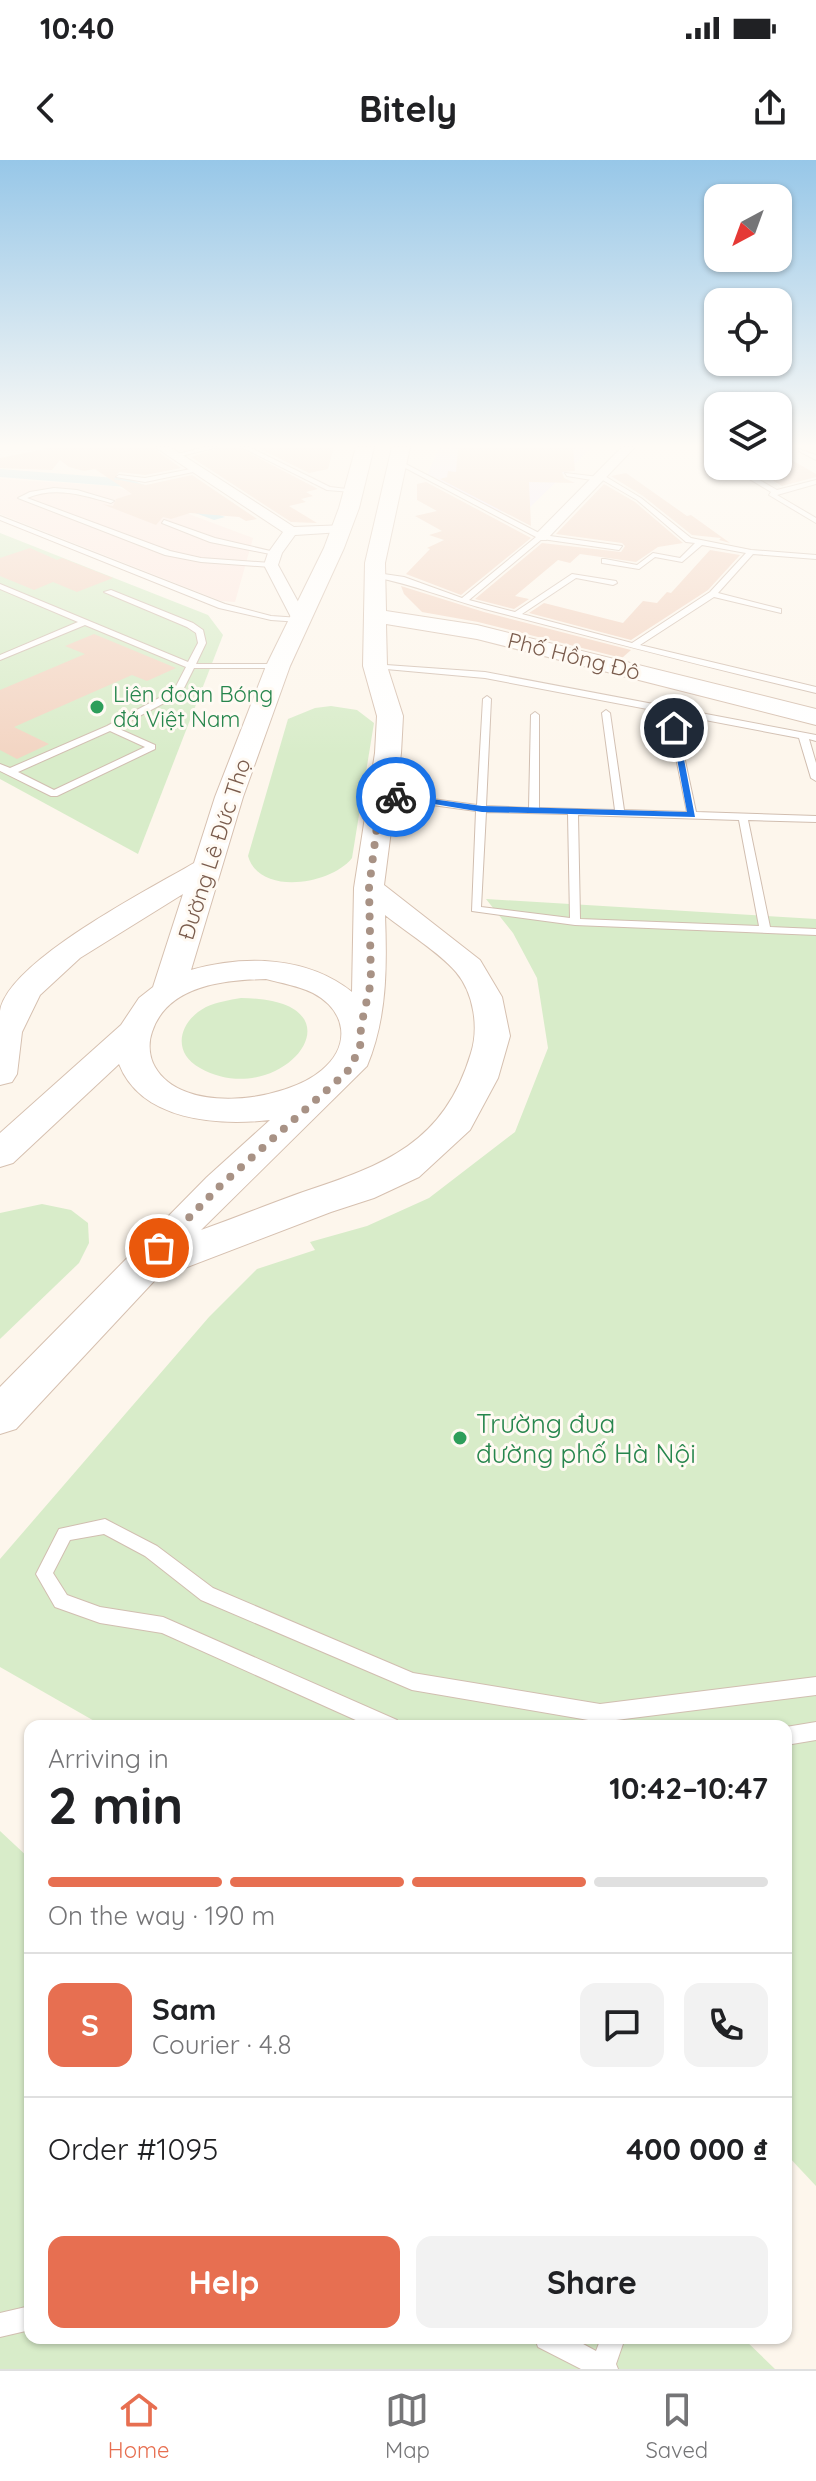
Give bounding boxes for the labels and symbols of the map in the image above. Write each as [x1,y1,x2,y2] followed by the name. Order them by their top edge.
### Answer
[704,184,792,272] north arrow
[505,626,643,686] street label: Phố Hồng Đô
[113,680,273,733] place label: Liên đoàn Bóng đá Việt Nam
[640,694,708,762] pin
[88,698,106,716] marker: Liên đoàn Bóng đá Việt Nam
[171,755,257,943] street label: Đường Lê Đức Thọ
[356,757,436,837] courier
[125,1214,193,1282] pin
[476,1407,696,1470] place label: Trường đua đường phố Hà Nội
[451,1429,469,1447] marker: Trường đua đường phố Hà Nội

